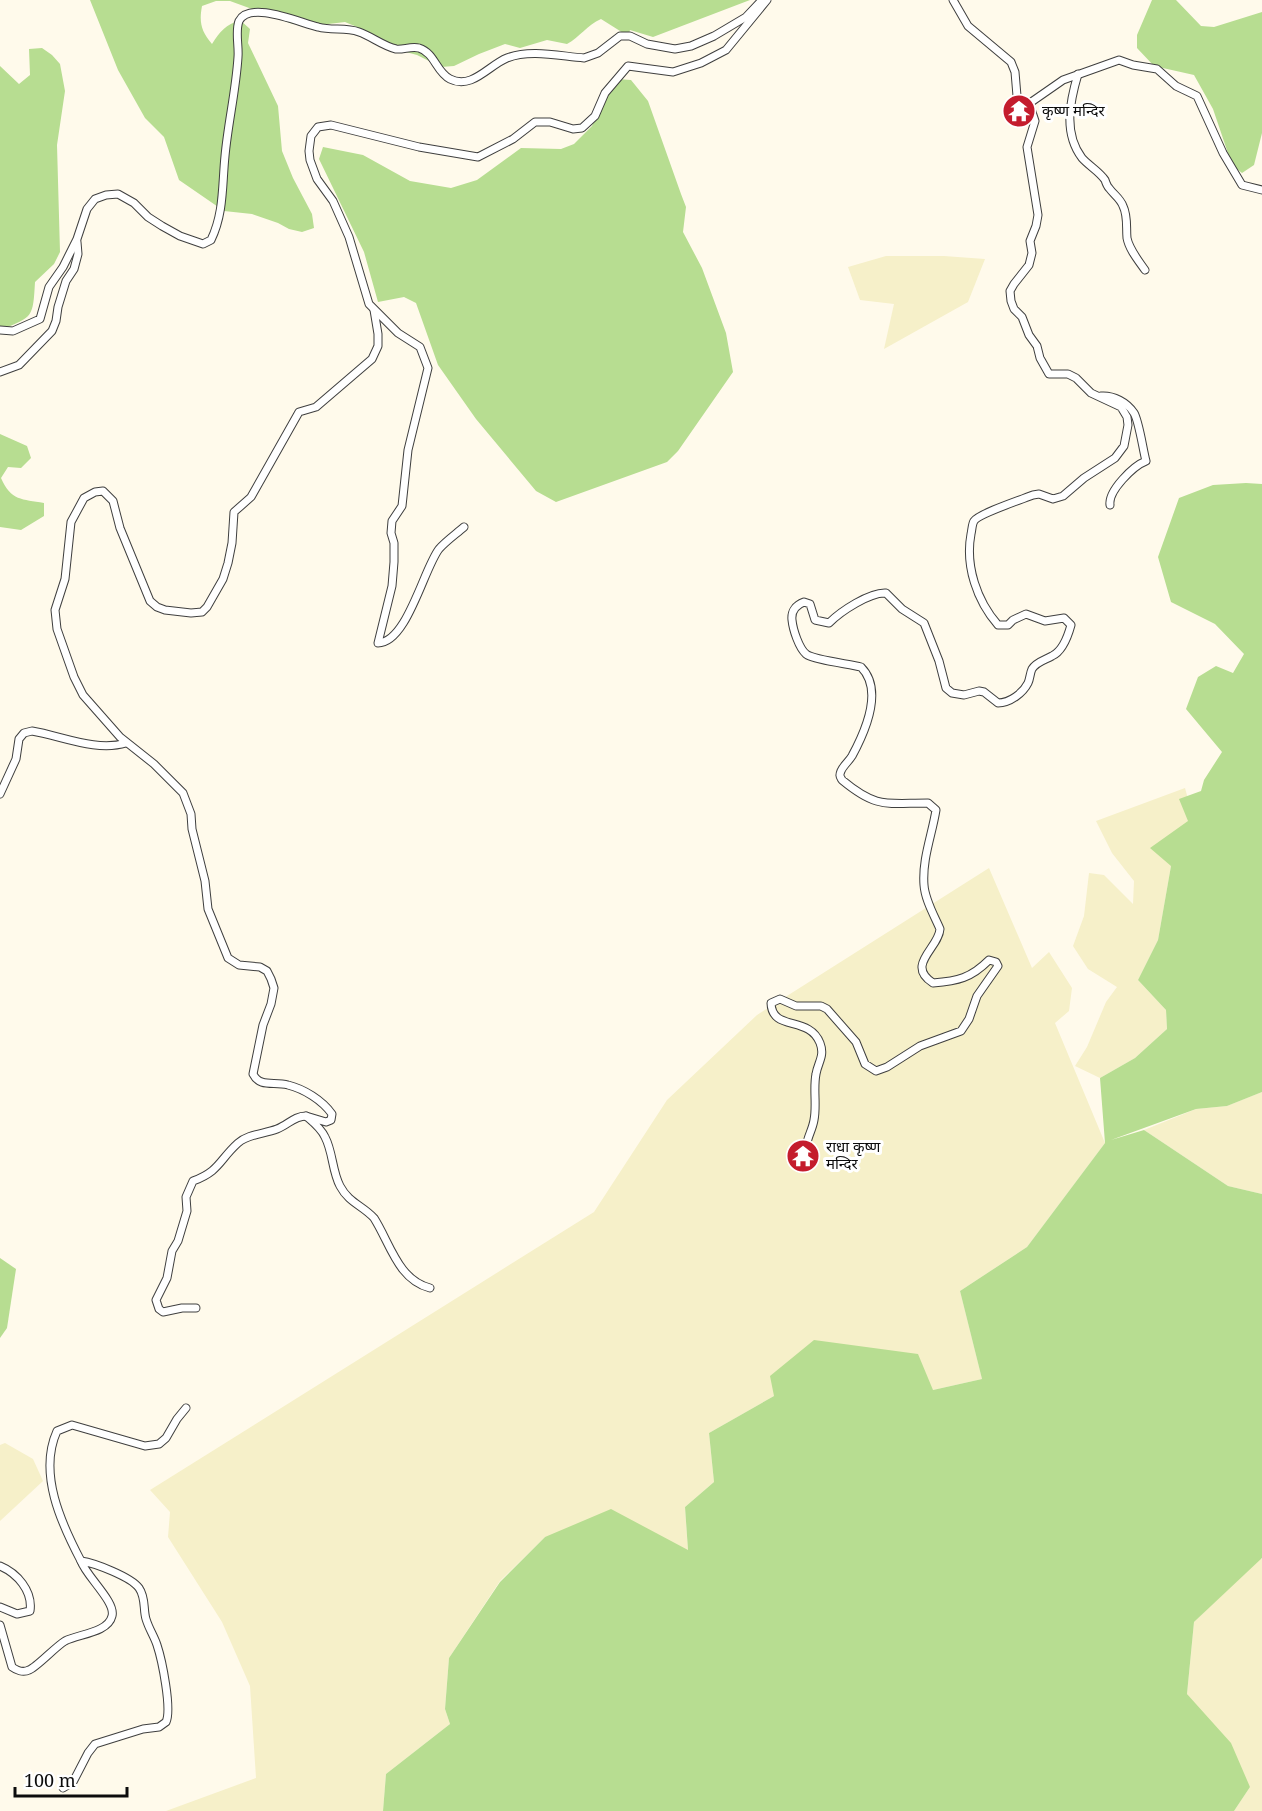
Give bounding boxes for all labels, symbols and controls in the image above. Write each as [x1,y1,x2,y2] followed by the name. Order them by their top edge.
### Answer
[1001,93,1037,129] temple icon: कृष्ण मन्दिर
[1042,100,1106,121] place label: कृष्ण मन्दिर
[826,1136,881,1173] place label: राधा कृष्ण मन्दिर
[785,1138,821,1174] temple icon: राधा कृष्ण मन्दिर
[15,1760,128,1798] scale bar
[24,1768,76,1792] text: 100 m

